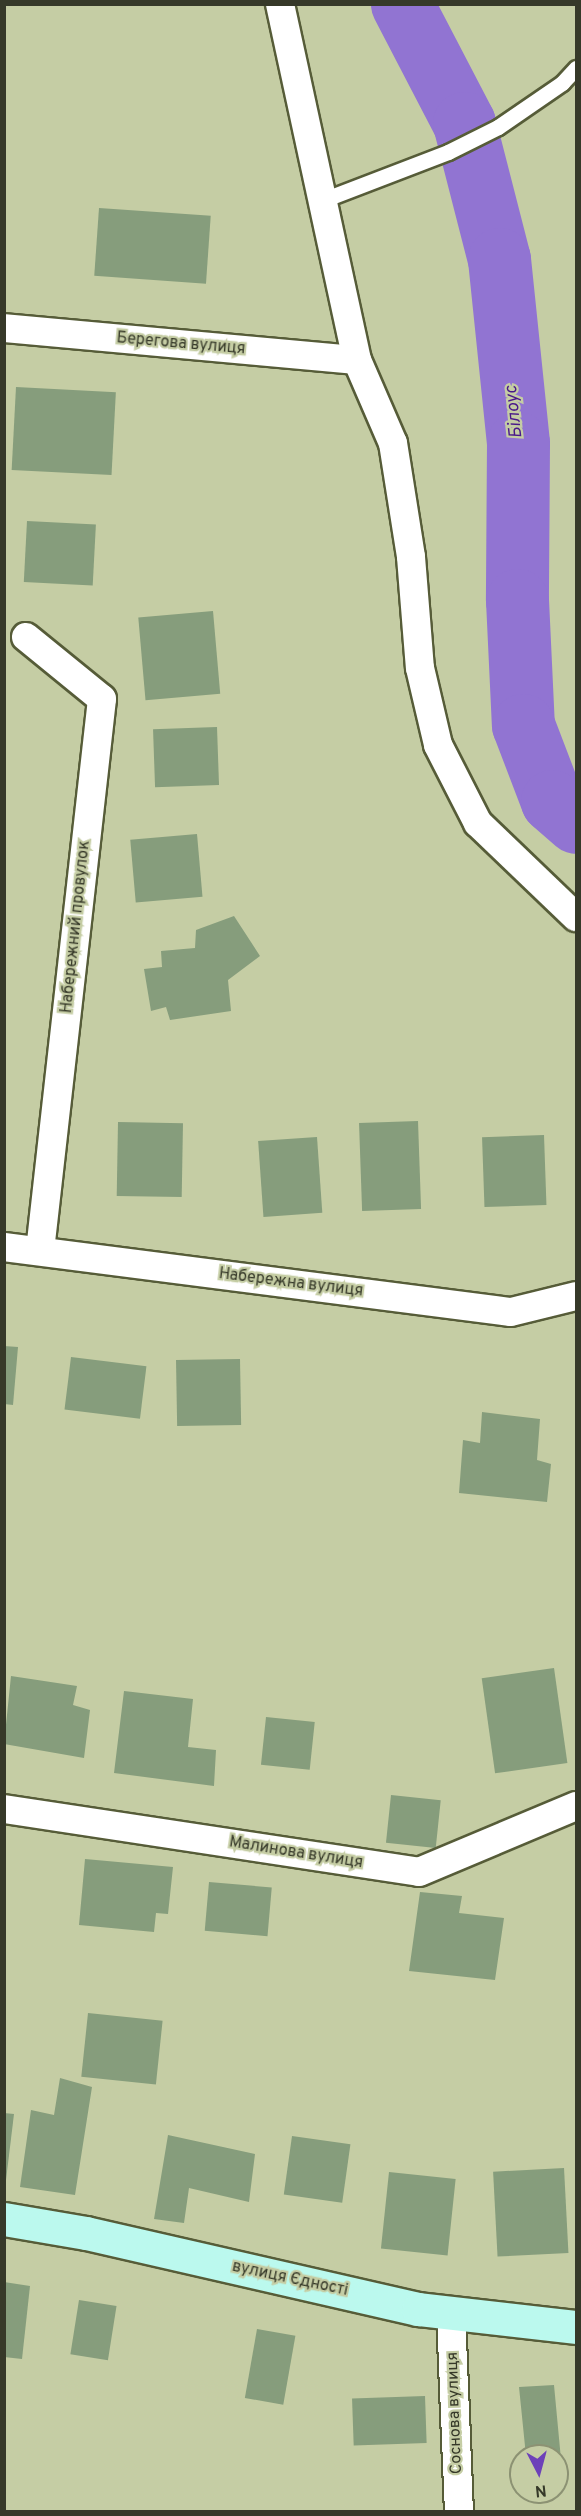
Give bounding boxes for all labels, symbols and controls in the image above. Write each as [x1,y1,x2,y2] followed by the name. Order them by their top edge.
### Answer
[116,329,246,359] street label: Берегова вулиця
[501,385,529,439] water label: Білоус
[57,840,95,1014] street label: Набережний провулок
[218,1265,364,1301] street label: Набережна вулиця
[228,1833,364,1873] street label: Малинова вулиця
[230,2257,350,2301] street label: вулиця Єдності
[443,2352,467,2474] street label: Соснова вулиця
[509,2444,569,2504] north arrow
[534,2479,547,2500] text: N

